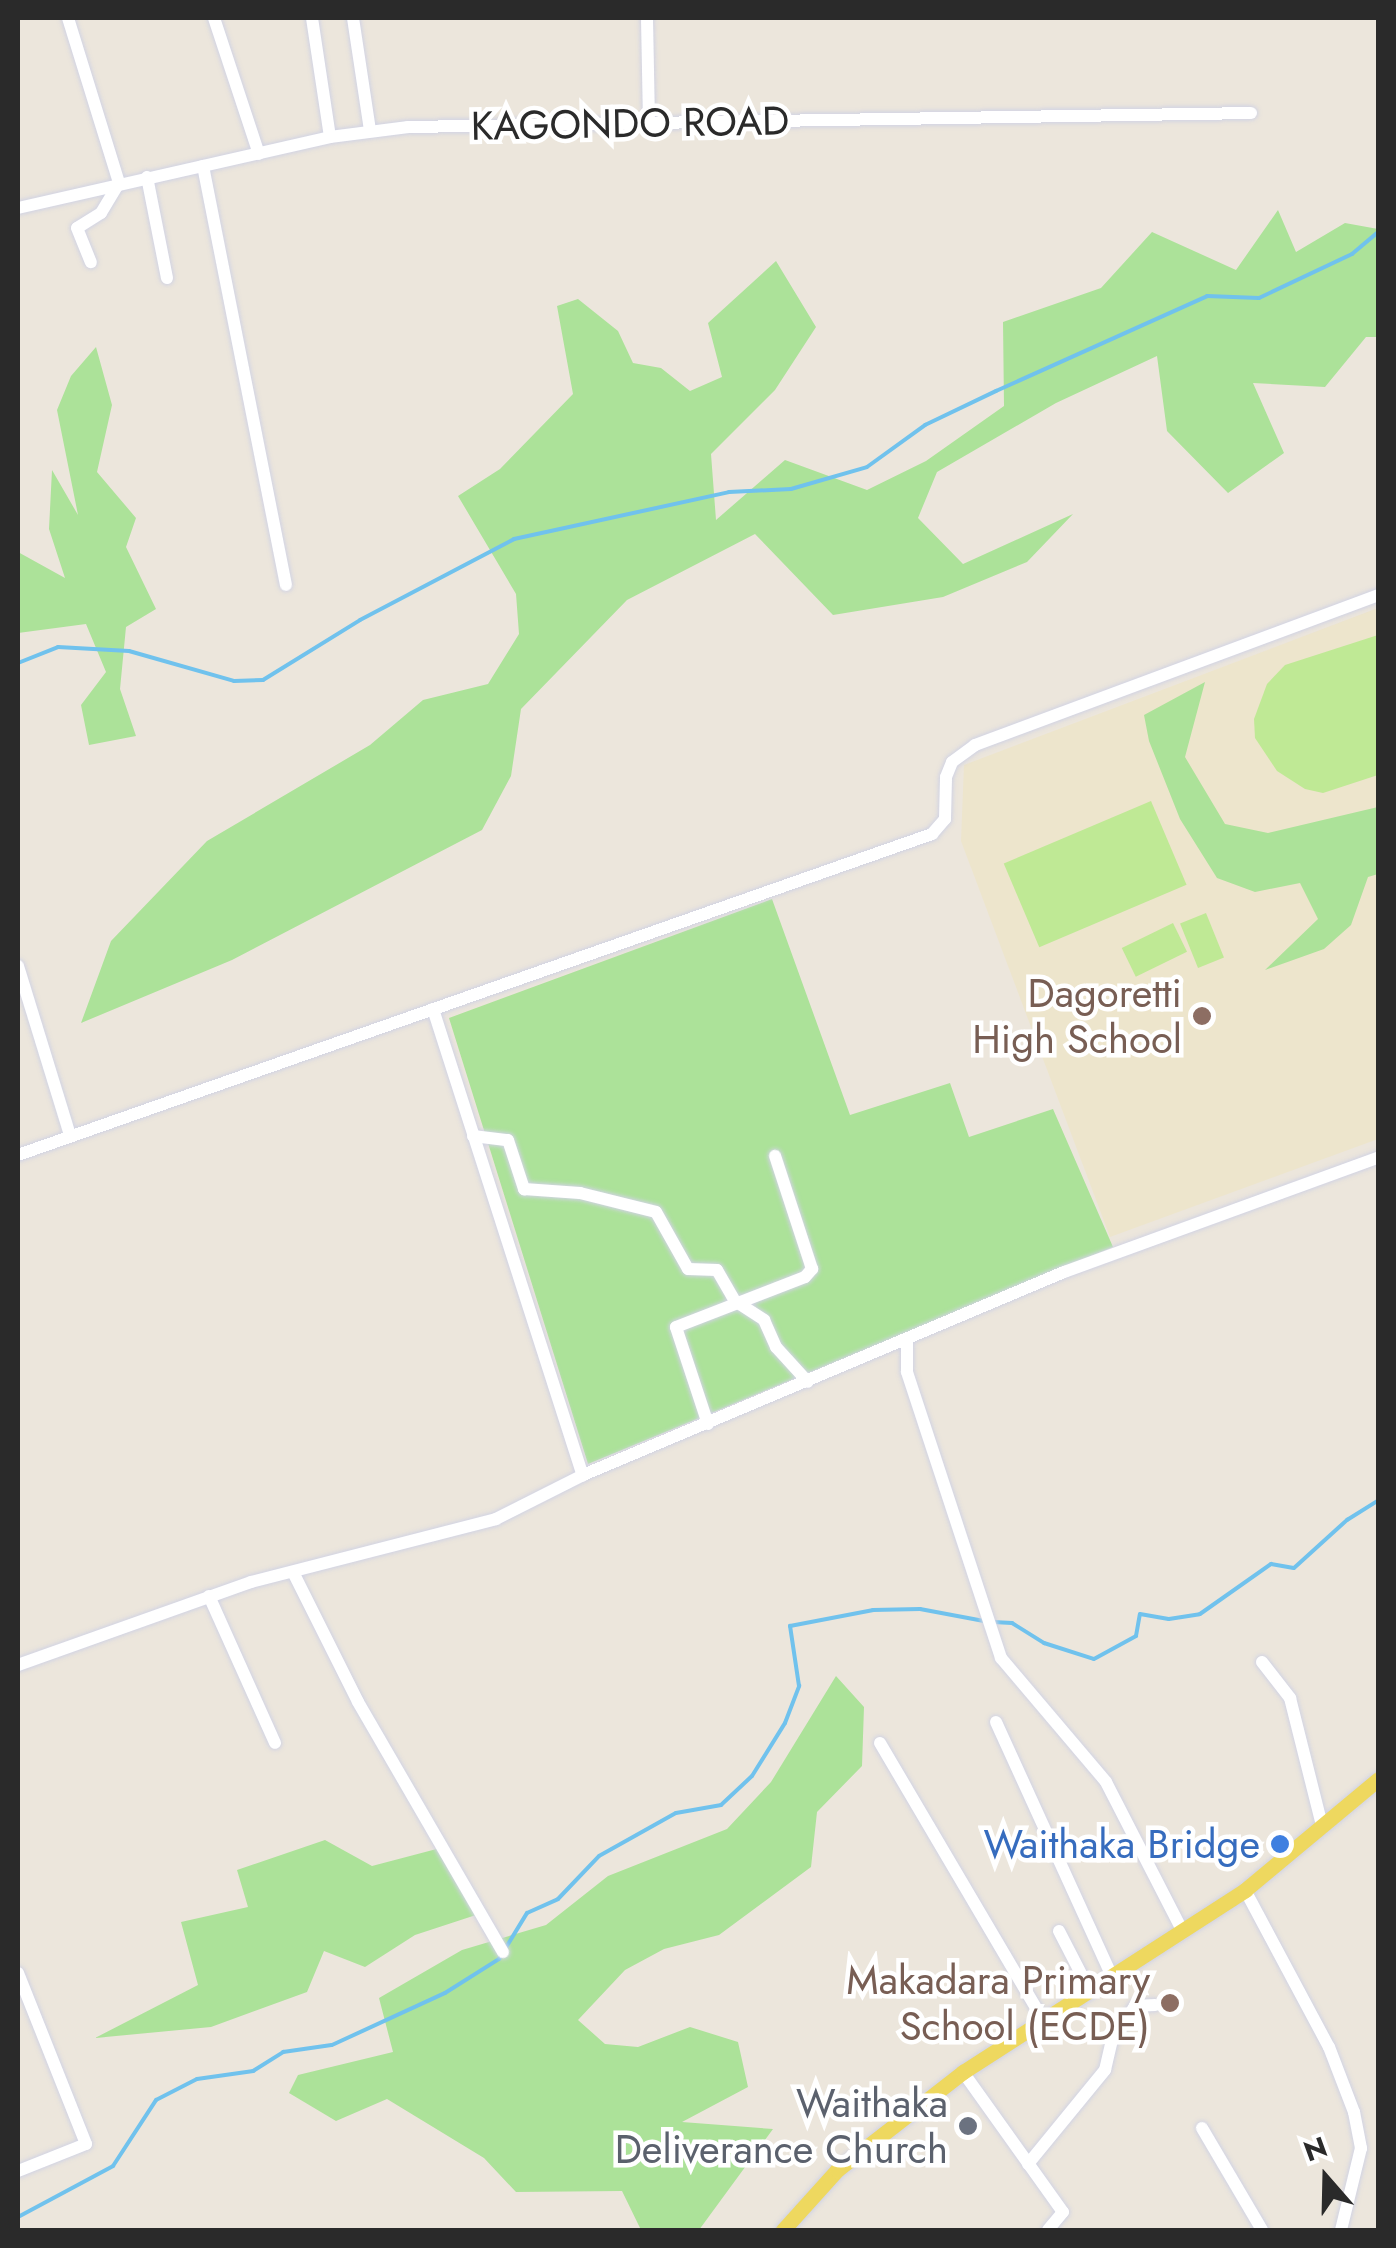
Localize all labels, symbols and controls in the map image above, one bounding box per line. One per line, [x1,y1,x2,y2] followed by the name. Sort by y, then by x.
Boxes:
[470,96,790,150] street label: KAGONDO ROAD
[972,969,1182,1063] place label: Dagoretti High School
[1191,1005,1213,1027] marker: Dagoretti High School
[983,1820,1260,1868] place label: Waithaka Bridge
[1269,1833,1291,1855] marker: Waithaka Bridge
[846,1956,1150,2050] place label: Makadara Primary School (ECDE)
[1159,1992,1181,2014] marker: Makadara Primary School (ECDE)
[615,2079,948,2173] place label: Waithaka Deliverance Church
[957,2115,979,2137] marker: Waithaka Deliverance Church
[1298,2126,1333,2172] text: N
[1276,2128,1376,2228] north arrow

